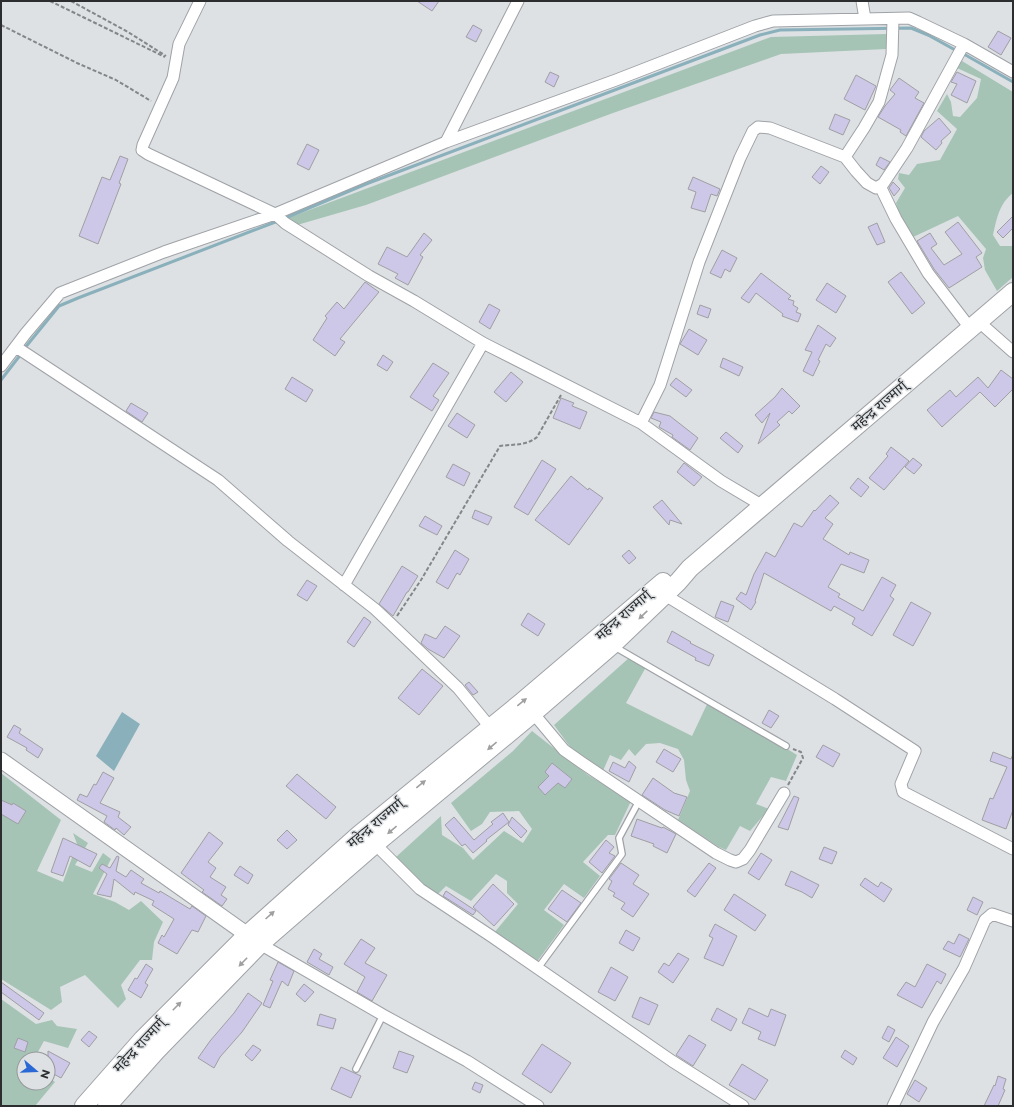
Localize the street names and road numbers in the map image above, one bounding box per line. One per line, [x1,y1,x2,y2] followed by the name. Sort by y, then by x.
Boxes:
[847,375,913,436] street label: महेन्द्र राज्मार्ग्
[591,584,657,645] street label: महेन्द्र राज्मार्ग्
[343,793,409,853] street label: महेन्द्र राज्मार्ग्
[109,1012,171,1077] street label: महेन्द्र राज्मार्ग्

